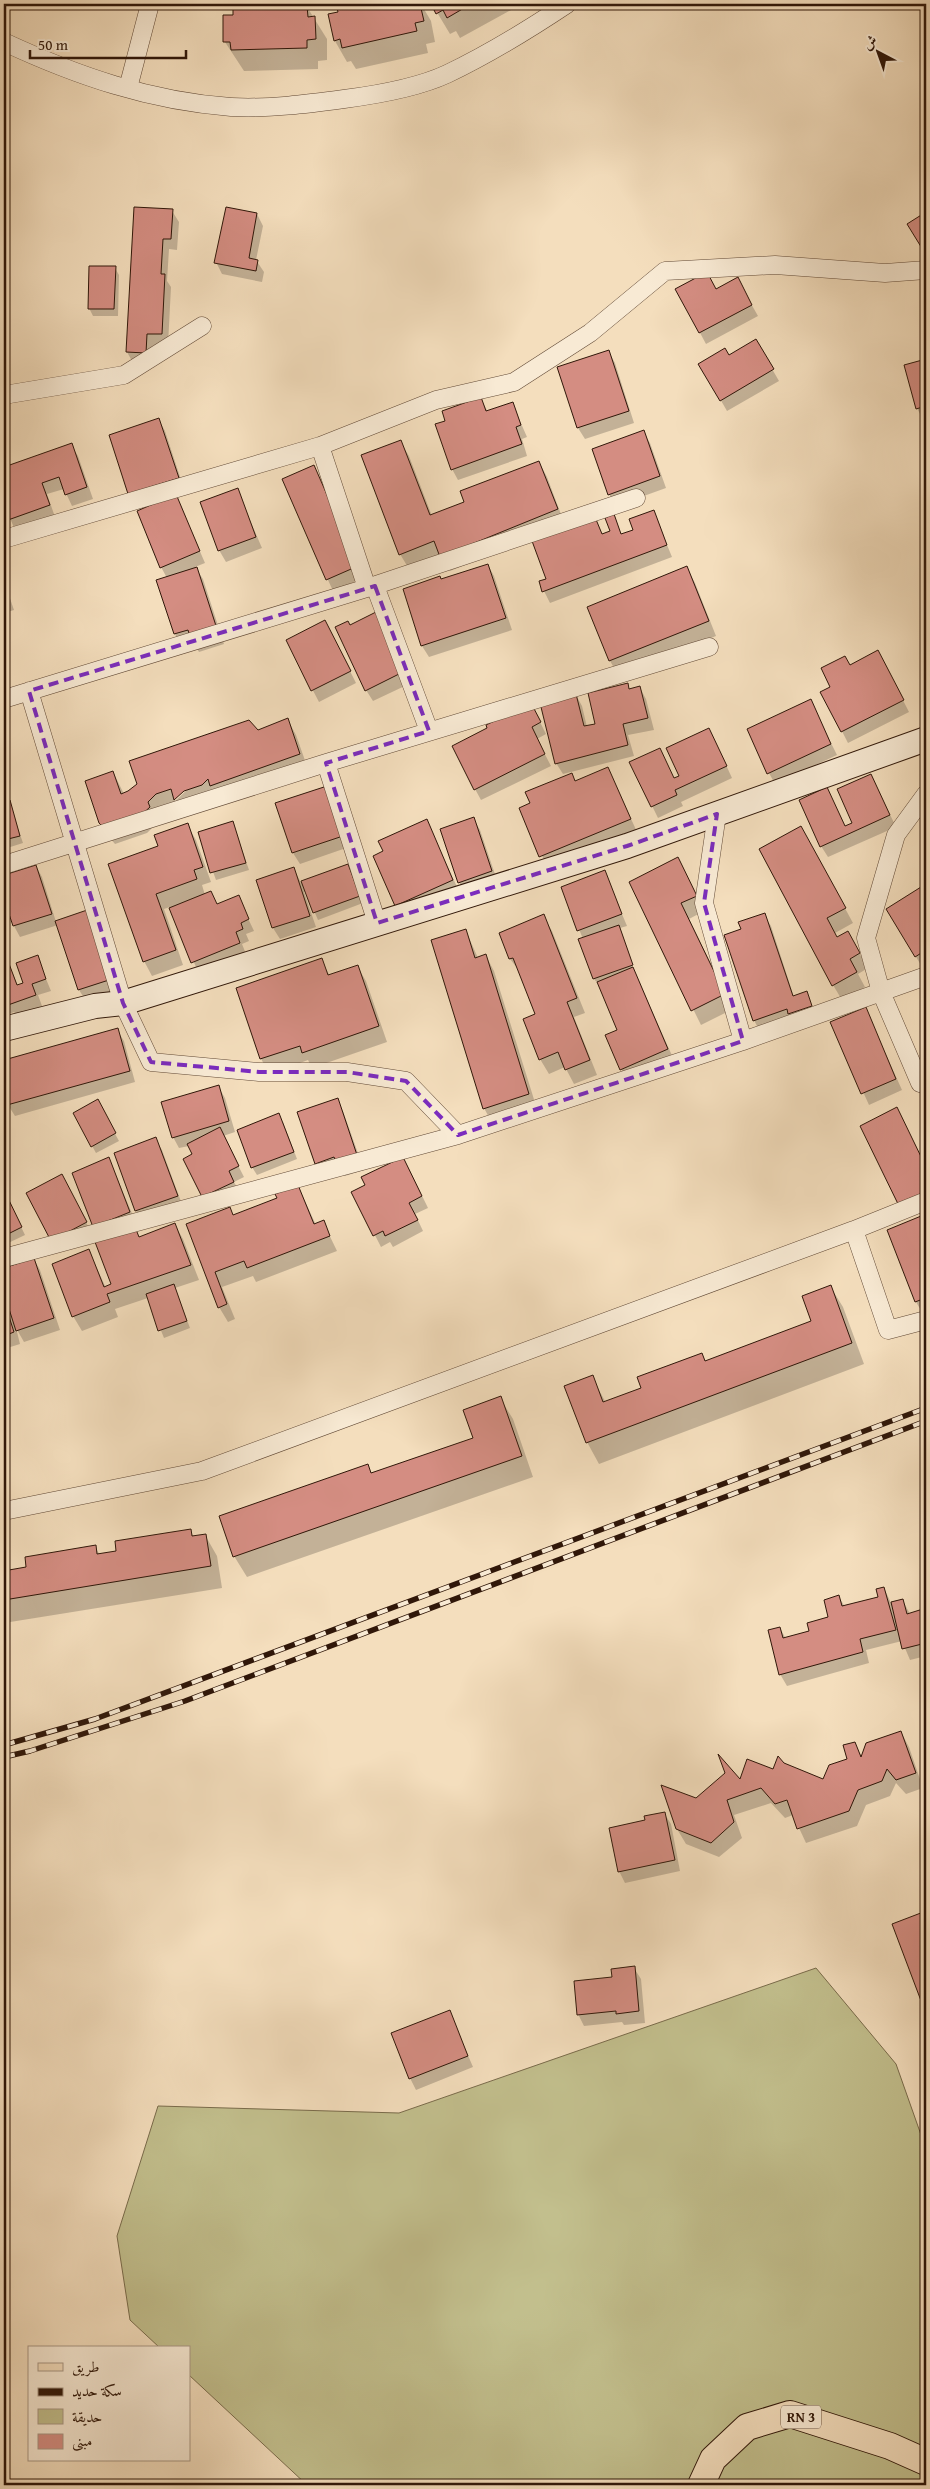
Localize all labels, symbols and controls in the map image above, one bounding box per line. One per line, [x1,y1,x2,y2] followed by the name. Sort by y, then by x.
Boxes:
[30,28,186,60] scale bar
[852,28,902,78] north arrow
[858,30,881,54] text: ش
[38,34,69,55] text: 50 m
[28,2346,190,2462] legend
[72,2356,99,2377] text: طريق
[72,2380,122,2401] text: سكة حديد
[72,2406,102,2427] text: حديقة
[781,2406,821,2428] road number: RN 3
[72,2430,92,2452] text: مبنى

